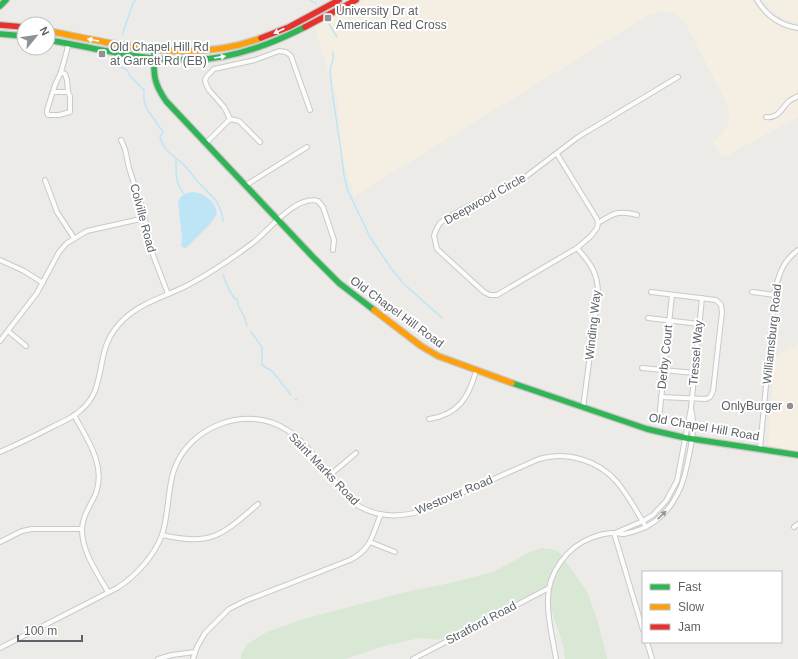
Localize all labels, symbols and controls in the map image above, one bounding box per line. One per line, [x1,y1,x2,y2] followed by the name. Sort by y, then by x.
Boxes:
[336,4,447,32] place label: University Dr at American Red Cross
[323,13,333,23] marker: University Dr at American Red Cross
[16,16,56,56] north arrow
[38,25,52,38] text: N
[273,28,284,34] one-way arrow
[87,37,99,43] one-way arrow
[110,40,209,68] place label: Old Chapel Hill Rd at Garrett Rd (EB)
[97,49,107,59] marker: Old Chapel Hill Rd at Garrett Rd (EB)
[214,54,226,60] one-way arrow
[442,171,529,227] street label: Deepwood Circle
[127,182,159,254] street label: Colville Road
[348,273,446,351] street label: Old Chapel Hill Road
[760,283,784,385] street label: Williamsburg Road
[582,289,604,361] street label: Winding Way
[686,320,706,386] street label: Tressel Way
[655,323,675,390] street label: Derby Court
[721,399,782,413] place label: OnlyBurger
[785,401,795,411] marker: OnlyBurger
[648,410,760,444] street label: Old Chapel Hill Road
[286,430,362,508] street label: Saint Marks Road
[413,472,495,518] street label: Westover Road
[657,510,667,520] one-way arrow
[642,571,782,643] legend
[678,580,702,594] text: Fast
[443,598,519,648] street label: Stratford Road
[678,600,704,614] text: Slow
[18,617,82,643] scale bar
[678,620,701,634] text: Jam
[24,624,57,638] text: 100 m

